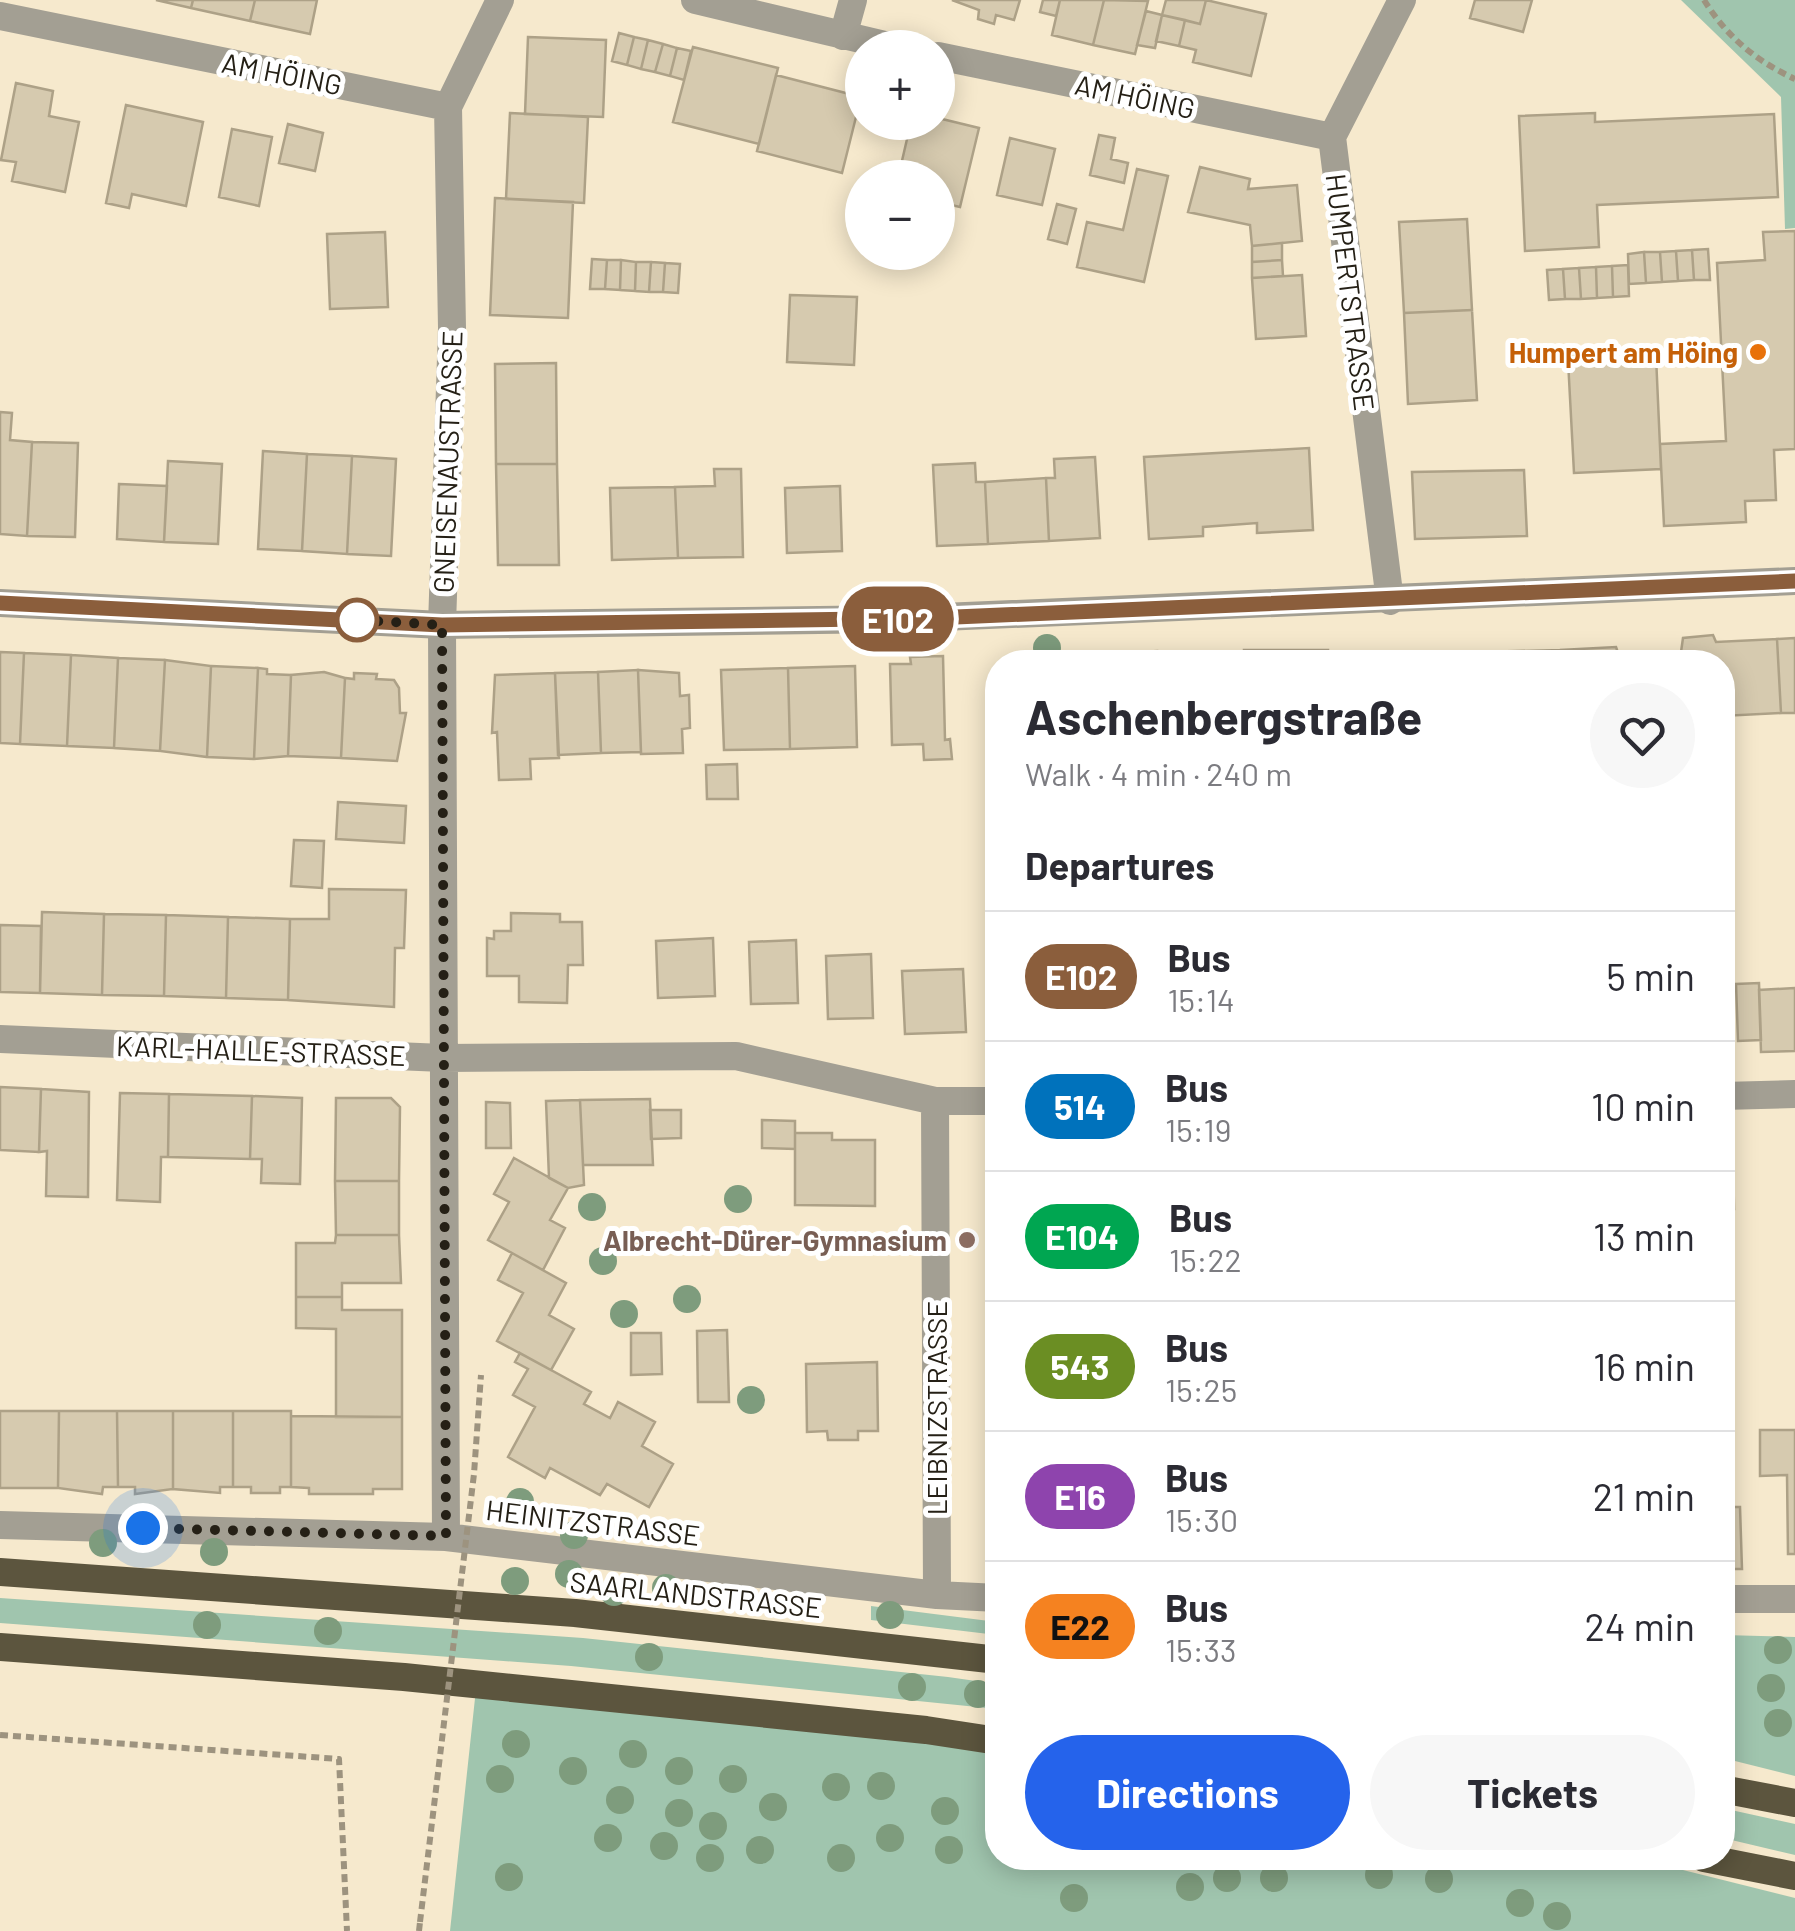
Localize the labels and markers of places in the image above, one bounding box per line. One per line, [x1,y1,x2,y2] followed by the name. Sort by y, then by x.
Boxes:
[1509,335,1738,369] place label: Humpert am Höing
[1747,341,1769,363] marker: Humpert am Höing
[336,599,378,641] unlabelled marker
[603,1223,947,1257] place label: Albrecht-Dürer-Gymnasium
[956,1229,978,1251] marker: Albrecht-Dürer-Gymnasium

